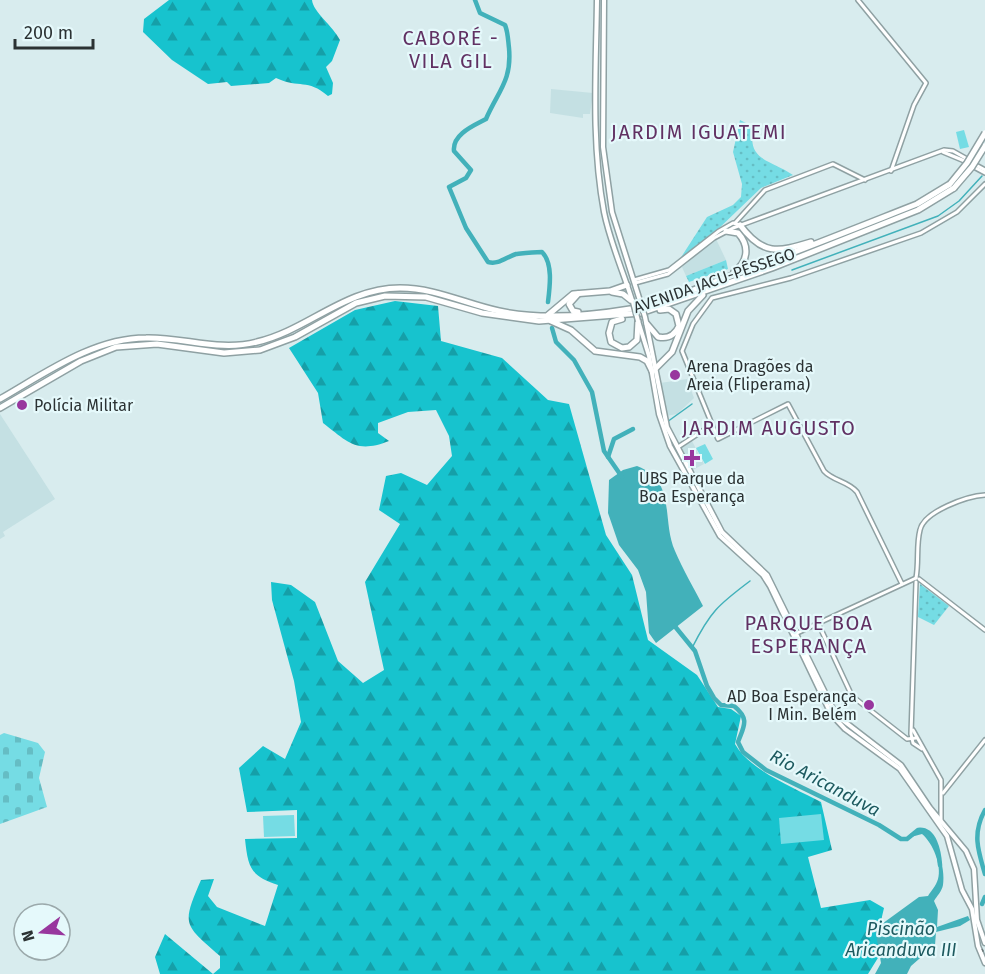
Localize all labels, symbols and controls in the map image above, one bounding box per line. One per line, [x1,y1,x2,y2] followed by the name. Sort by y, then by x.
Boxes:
[15,12,93,50] scale bar
[24,22,73,44] text: 200 m
[403,26,499,73] district label: CABORÉ - VILA GIL
[611,120,787,144] district label: JARDIM IGUATEMI
[630,243,798,317] street label: AVENIDA JACU-PÊSSEGO
[687,357,813,394] place label: Arena Dragões da Areia (Fliperama)
[668,368,682,382] marker: Arena Dragões da Areia (Fliperama)
[34,396,134,415] place label: Polícia Militar
[15,398,29,412] marker: Polícia Militar
[682,416,856,440] district label: JARDIM AUGUSTO
[683,449,701,467] marker: UBS Parque da Boa Esperança
[639,469,745,507] place label: UBS Parque da Boa Esperança
[744,611,874,659] district label: PARQUE BOA ESPERANÇA
[727,687,857,724] place label: AD Boa Esperança I Min. Belém
[862,698,876,712] marker: AD Boa Esperança I Min. Belém
[766,745,884,821] water label: Rio Aricanduva
[12,902,72,962] north arrow
[844,918,957,961] water label: Piscinão Aricanduva III
[17,928,39,944] text: N

